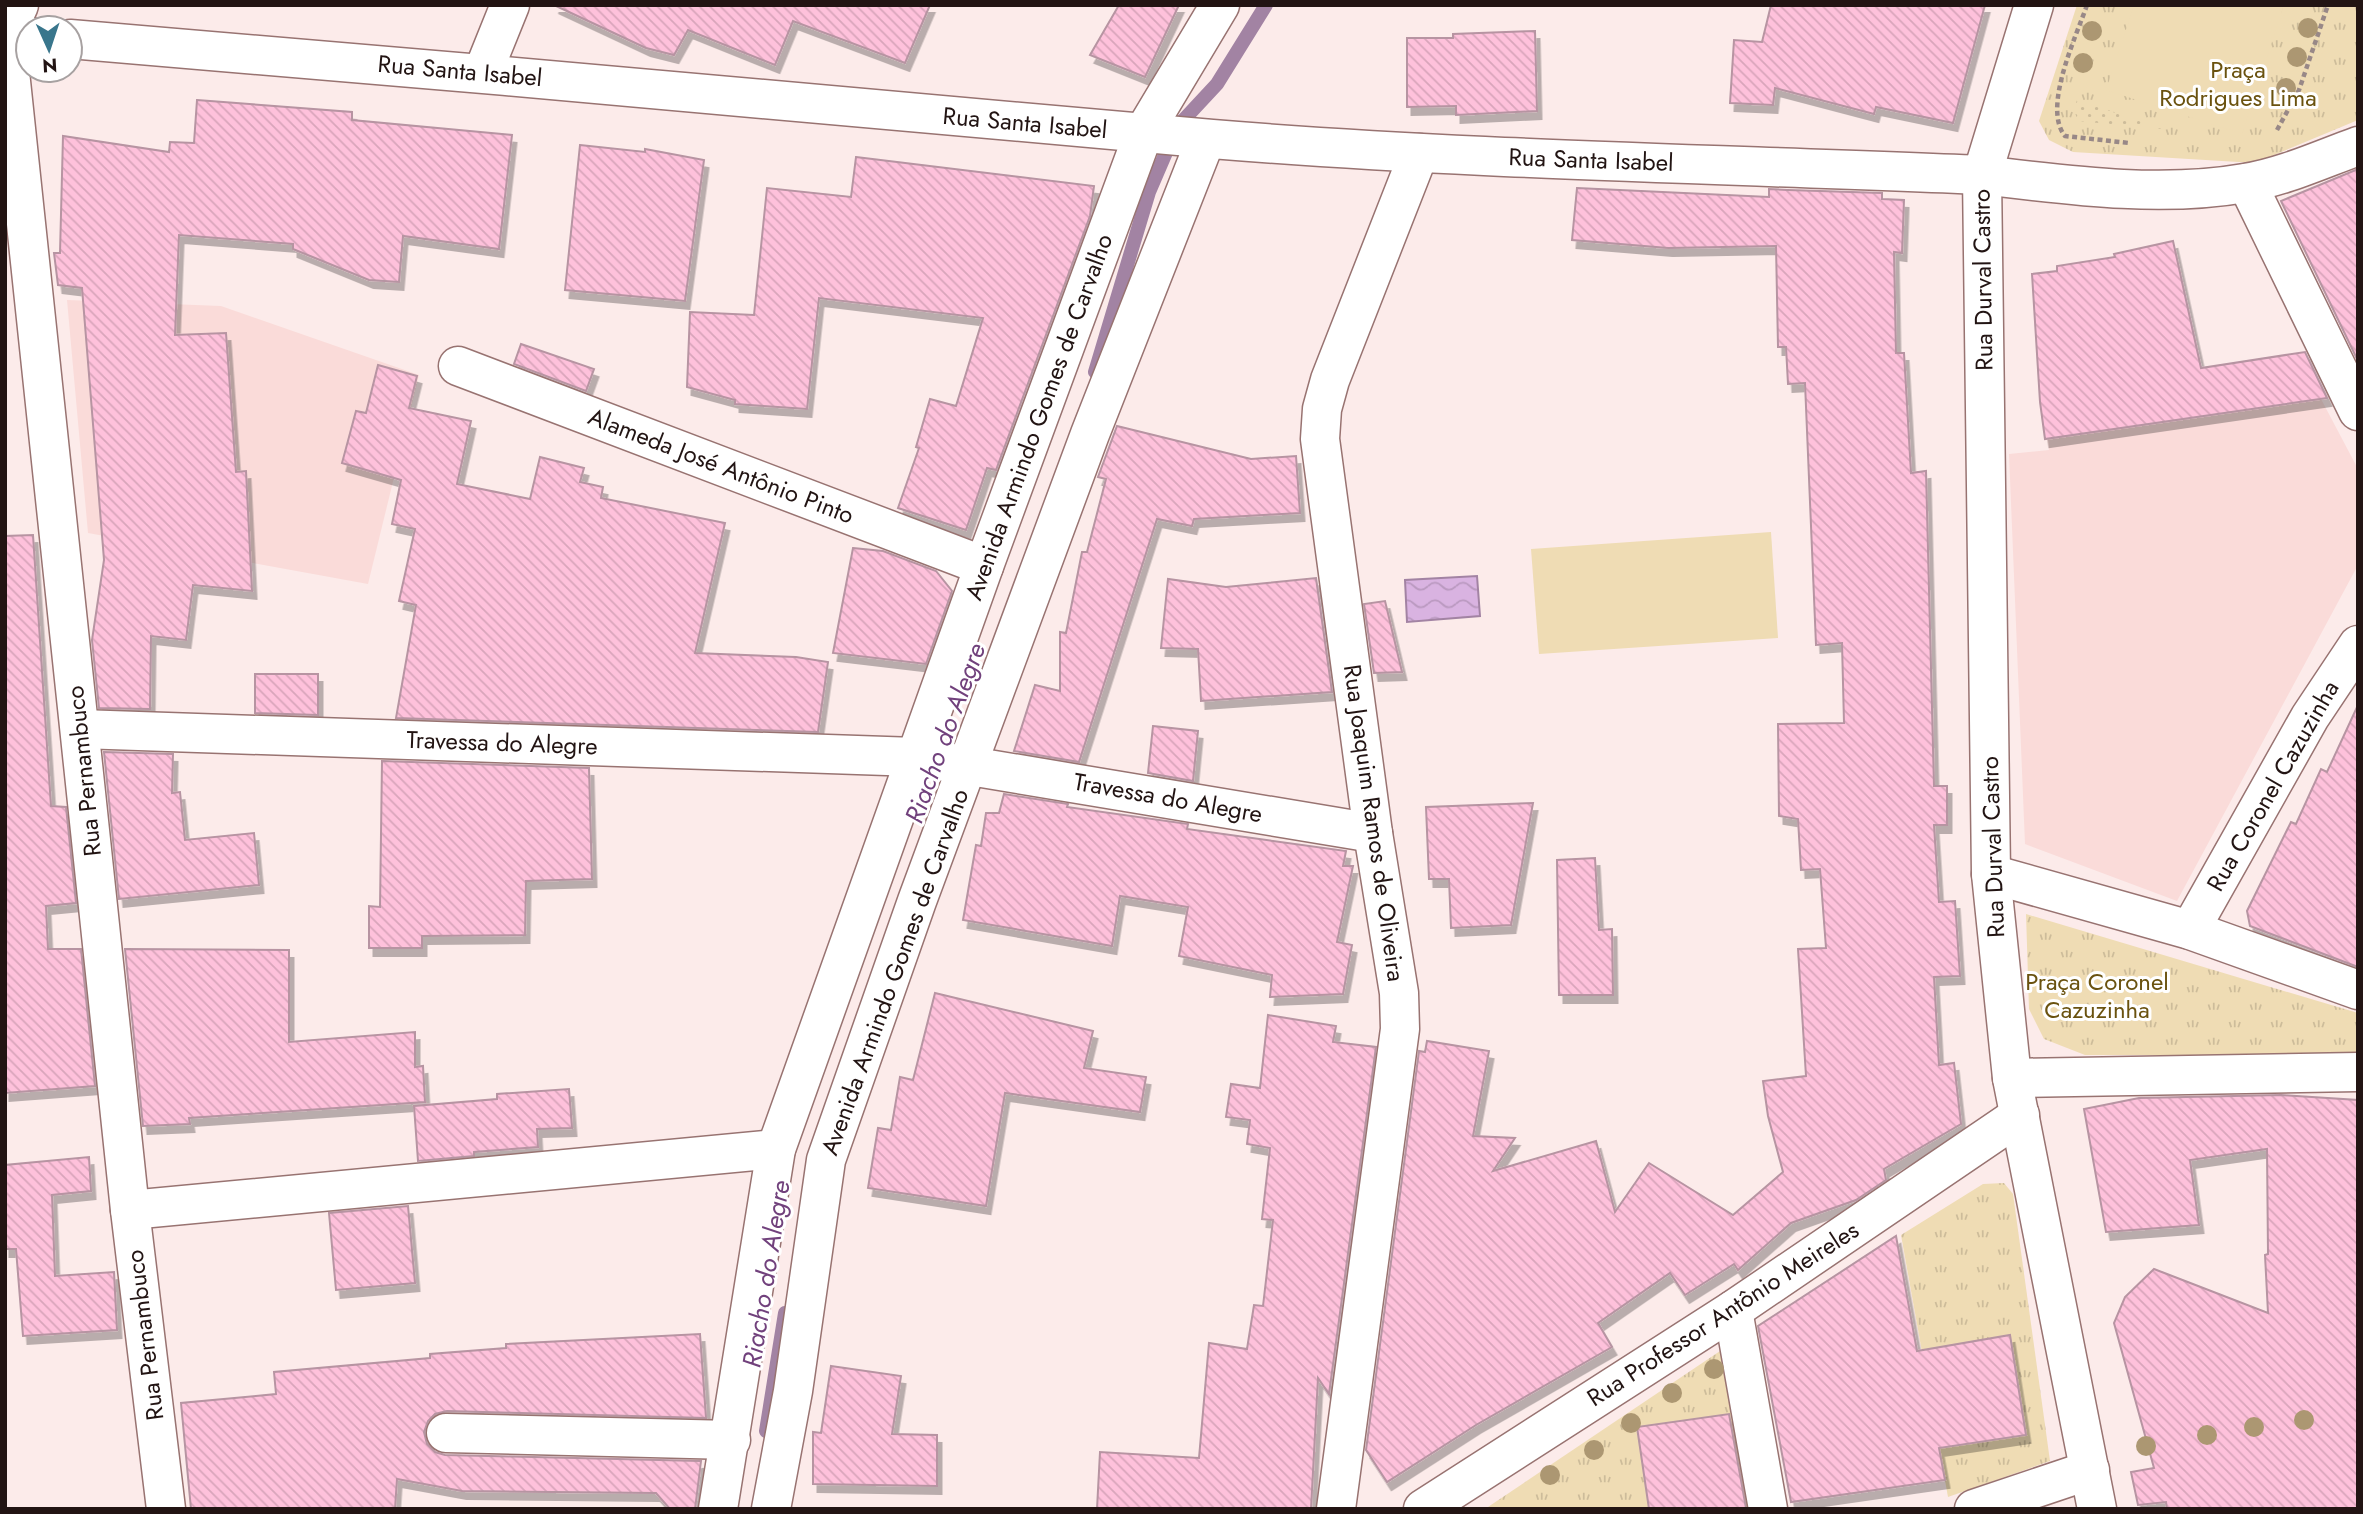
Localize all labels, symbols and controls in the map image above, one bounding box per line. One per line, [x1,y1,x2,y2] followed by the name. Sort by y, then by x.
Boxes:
[14,14,84,84] north arrow
[376,46,544,95] street label: Rua Santa Isabel
[42,52,58,79] text: N
[2159,52,2317,115] park label: Praça Rodrigues Lima
[941,98,1109,147] street label: Rua Santa Isabel
[1508,139,1674,180] street label: Rua Santa Isabel
[1963,189,2002,371] street label: Rua Durval Castro
[956,229,1121,605] street label: Avenida Armindo Gomes de Carvalho
[583,399,859,532] street label: Alameda José Antônio Pinto
[895,638,995,828] water label: Riacho do Alegre
[1335,662,1414,984] street label: Rua Joaquim Ramos de Oliveira
[2198,674,2347,898] street label: Rua Coronel Cazuzinha
[57,684,110,858] street label: Rua Pernambuco
[406,722,598,763] street label: Travessa do Alegre
[1972,756,2013,939] street label: Rua Durval Castro
[1071,764,1265,831] street label: Travessa do Alegre
[812,784,977,1160] street label: Avenida Armindo Gomes de Carvalho
[2025,964,2169,1027] park label: Praça Coronel Cazuzinha
[732,1178,800,1370] water label: Riacho do Alegre
[1580,1212,1866,1415] street label: Rua Professor Antônio Meireles
[117,1248,172,1422] street label: Rua Pernambuco

